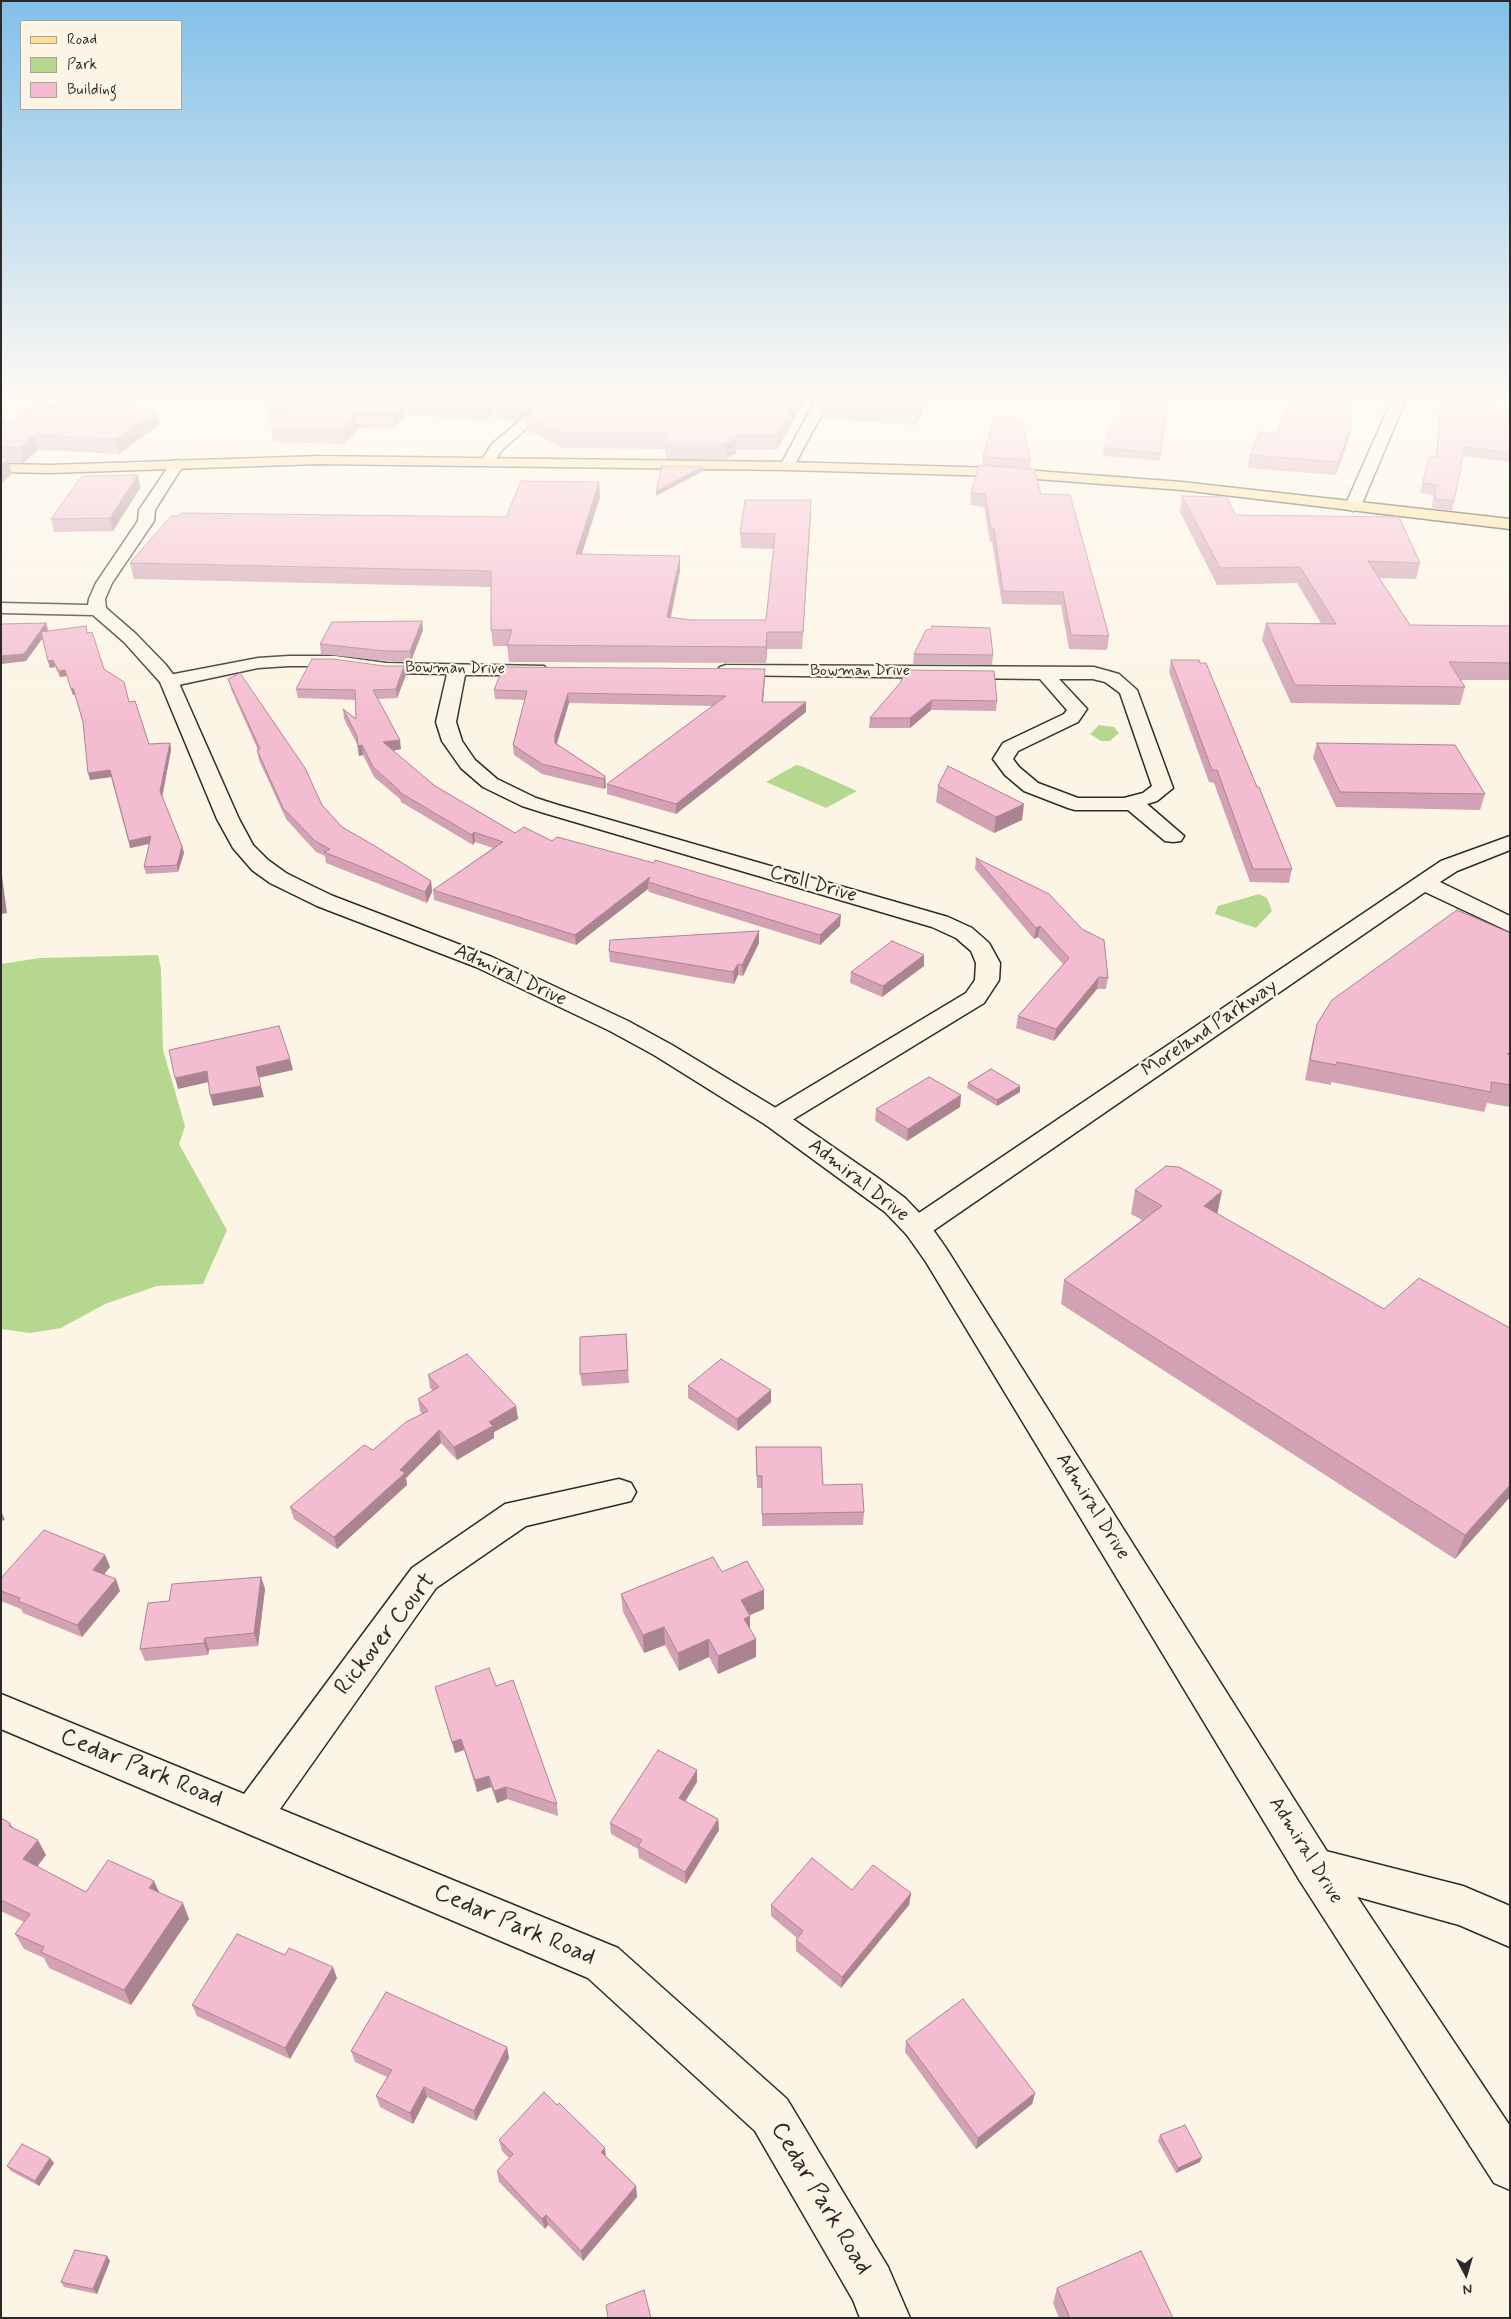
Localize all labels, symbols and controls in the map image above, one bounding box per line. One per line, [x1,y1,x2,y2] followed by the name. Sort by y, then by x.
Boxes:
[20,20,182,110] legend
[67,30,97,50] text: Road
[67,55,97,75] text: Park
[67,80,117,100] text: Building
[405,659,505,679] street label: Bowman Drive
[810,662,910,682] street label: Bowman Drive
[767,861,859,909] street label: Croll Drive
[450,939,570,1013] street label: Admiral Drive
[1138,975,1282,1083] street label: Moreland Parkway
[803,1134,913,1228] street label: Admiral Drive
[1050,1449,1134,1565] street label: Admiral Drive
[329,1568,443,1702] street label: Rickover Court
[56,1723,226,1815] street label: Cedar Park Road
[1263,1793,1347,1909] street label: Admiral Drive
[429,1879,599,1973] street label: Cedar Park Road
[763,2118,877,2280] street label: Cedar Park Road
[1441,2249,1491,2299] north arrow
[1462,2279,1473,2298] text: N

